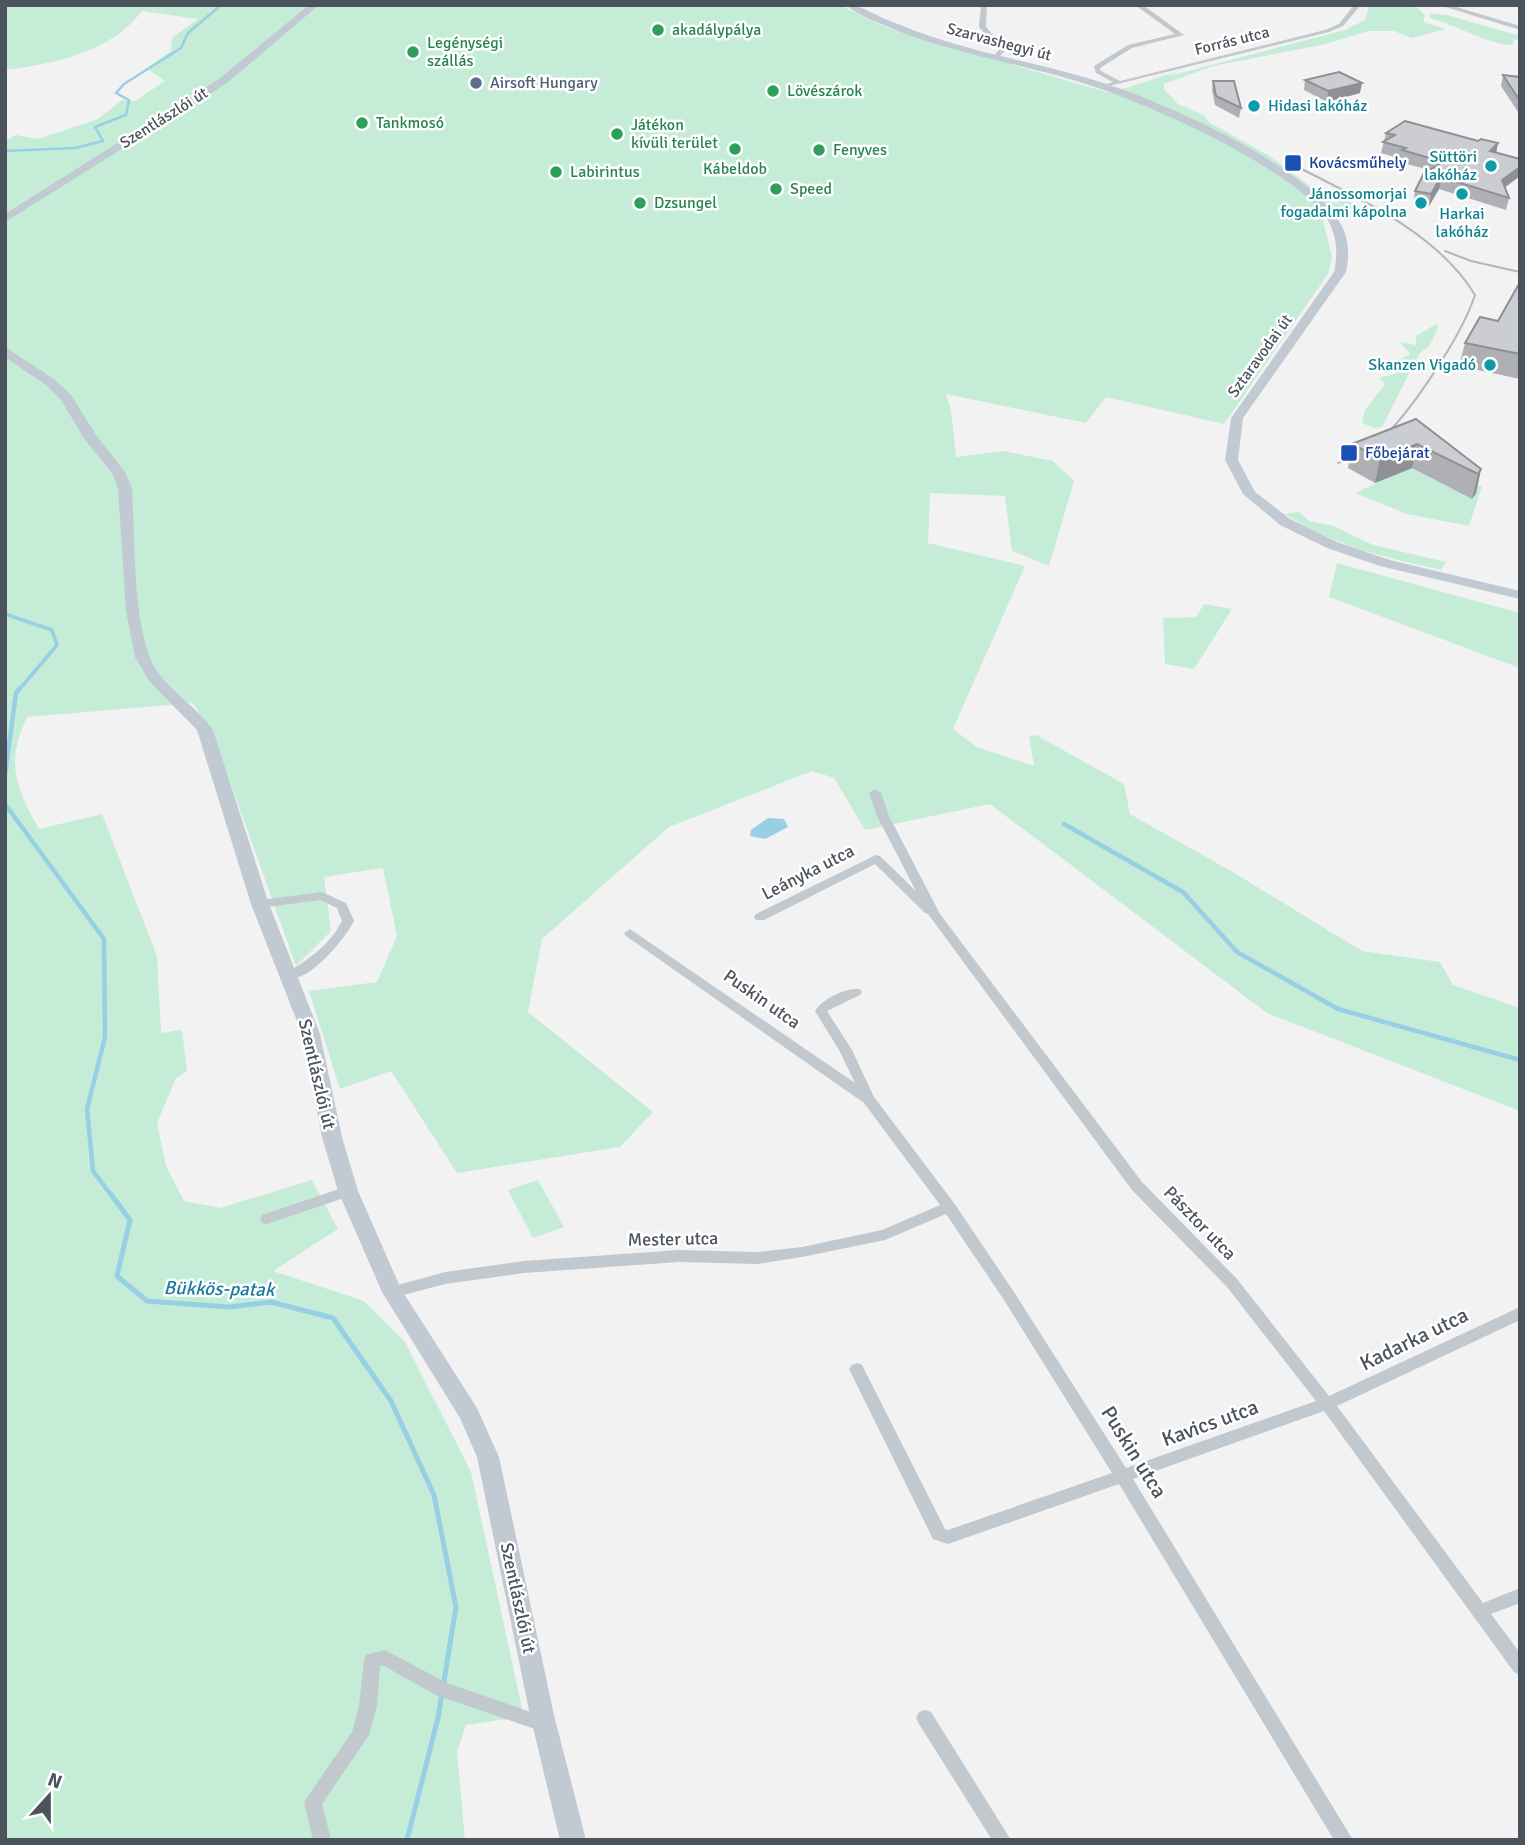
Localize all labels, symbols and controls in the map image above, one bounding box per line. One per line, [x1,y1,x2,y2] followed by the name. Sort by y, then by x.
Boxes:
[944,18,1054,66] street label: Szarvashegyi út
[672,20,761,40] place label: akadálypálya
[650,22,666,38] marker: akadálypálya
[1193,22,1271,60] street label: Forrás utca
[427,33,503,71] place label: Legénységi szállás
[405,44,421,60] marker: Legénységi szállás
[490,73,598,93] place label: Airsoft Hungary
[468,75,484,91] marker: Airsoft Hungary
[787,81,862,101] place label: Lövészárok
[116,83,212,153] street label: Szentlászlói út
[765,83,781,99] marker: Lövészárok
[1268,96,1367,116] place label: Hidasi lakóház
[1246,98,1262,114] marker: Hidasi lakóház
[376,113,444,133] place label: Tankmosó
[354,115,370,131] marker: Tankmosó
[631,115,718,153] place label: Játékon kívüli terület
[609,126,625,142] marker: Játékon kívüli terület
[833,140,887,160] place label: Fenyves
[727,141,743,157] marker: Kábeldob
[811,142,827,158] marker: Fenyves
[1424,147,1477,185] place label: Süttöri lakóház
[1283,153,1303,173] marker: Kovácsműhely
[1309,153,1407,173] place label: Kovácsműhely
[1483,158,1499,174] marker: Süttöri lakóház
[703,159,767,179] place label: Kábeldob
[570,162,640,182] place label: Labirintus
[548,164,564,180] marker: Labirintus
[790,179,832,199] place label: Speed
[768,181,784,197] marker: Speed
[1281,184,1407,222] place label: Jánossomorjai fogadalmi kápolna
[1454,186,1470,202] marker: Harkai lakóház
[654,193,717,213] place label: Dzsungel
[632,195,648,211] marker: Dzsungel
[1413,195,1429,211] marker: Jánossomorjai fogadalmi kápolna
[1436,204,1488,242] place label: Harkai lakóház
[1223,310,1297,401] street label: Sztaravodai út
[1368,355,1476,375] place label: Skanzen Vigadó
[1482,357,1498,373] marker: Skanzen Vigadó
[1339,443,1359,463] marker: Főbejárat
[1365,443,1430,463] place label: Főbejárat
[758,839,858,905] street label: Leányka utca
[719,965,805,1033] street label: Puskin utca
[294,1017,340,1131] street label: Szentlászlói út
[1159,1181,1241,1265] street label: Pásztor utca
[627,1227,719,1251] street label: Mester utca
[163,1276,276,1302] water label: Bükkös-patak
[1355,1302,1473,1376] street label: Kadarka utca
[1158,1394,1262,1452] street label: Kavics utca
[1096,1401,1172,1503] street label: Puskin utca
[496,1541,540,1655] street label: Szentlászlói út
[14,1761,84,1831] north arrow
[44,1767,65,1795] text: N

